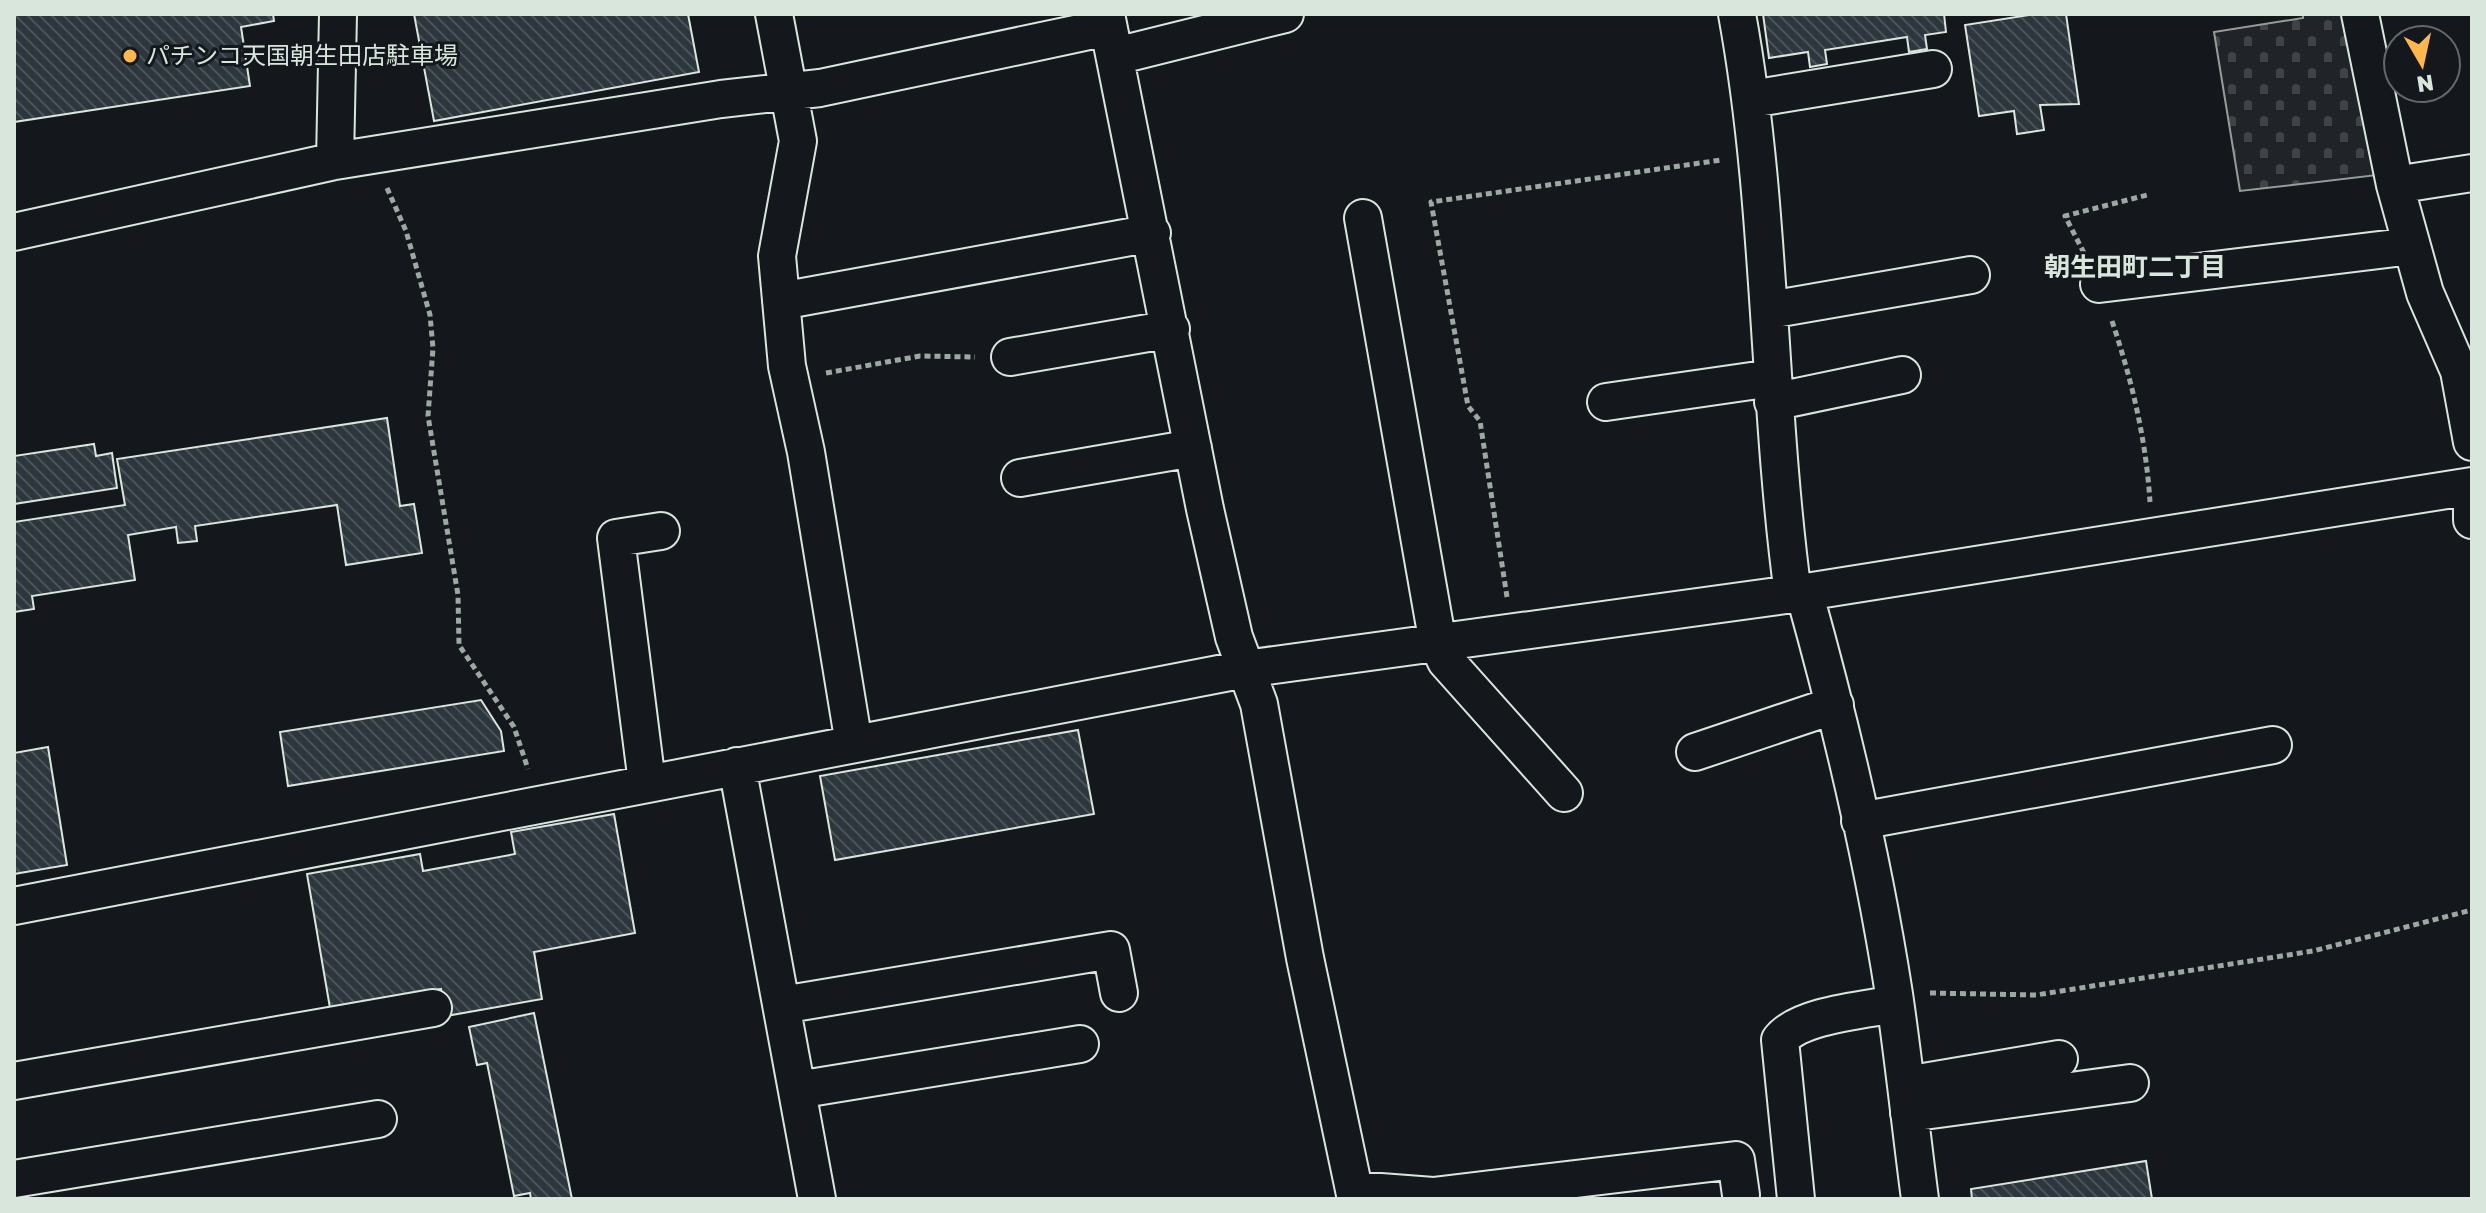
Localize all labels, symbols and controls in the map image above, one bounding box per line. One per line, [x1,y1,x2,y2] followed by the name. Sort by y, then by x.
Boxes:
[2382,24,2462,104] north arrow
[146,40,458,69] place label: パチンコ天国朝生田店駐車場
[121,47,139,65] marker: パチンコ天国朝生田店駐車場
[2415,70,2436,99] text: N
[2044,251,2226,282] district label: 朝生田町二丁目

